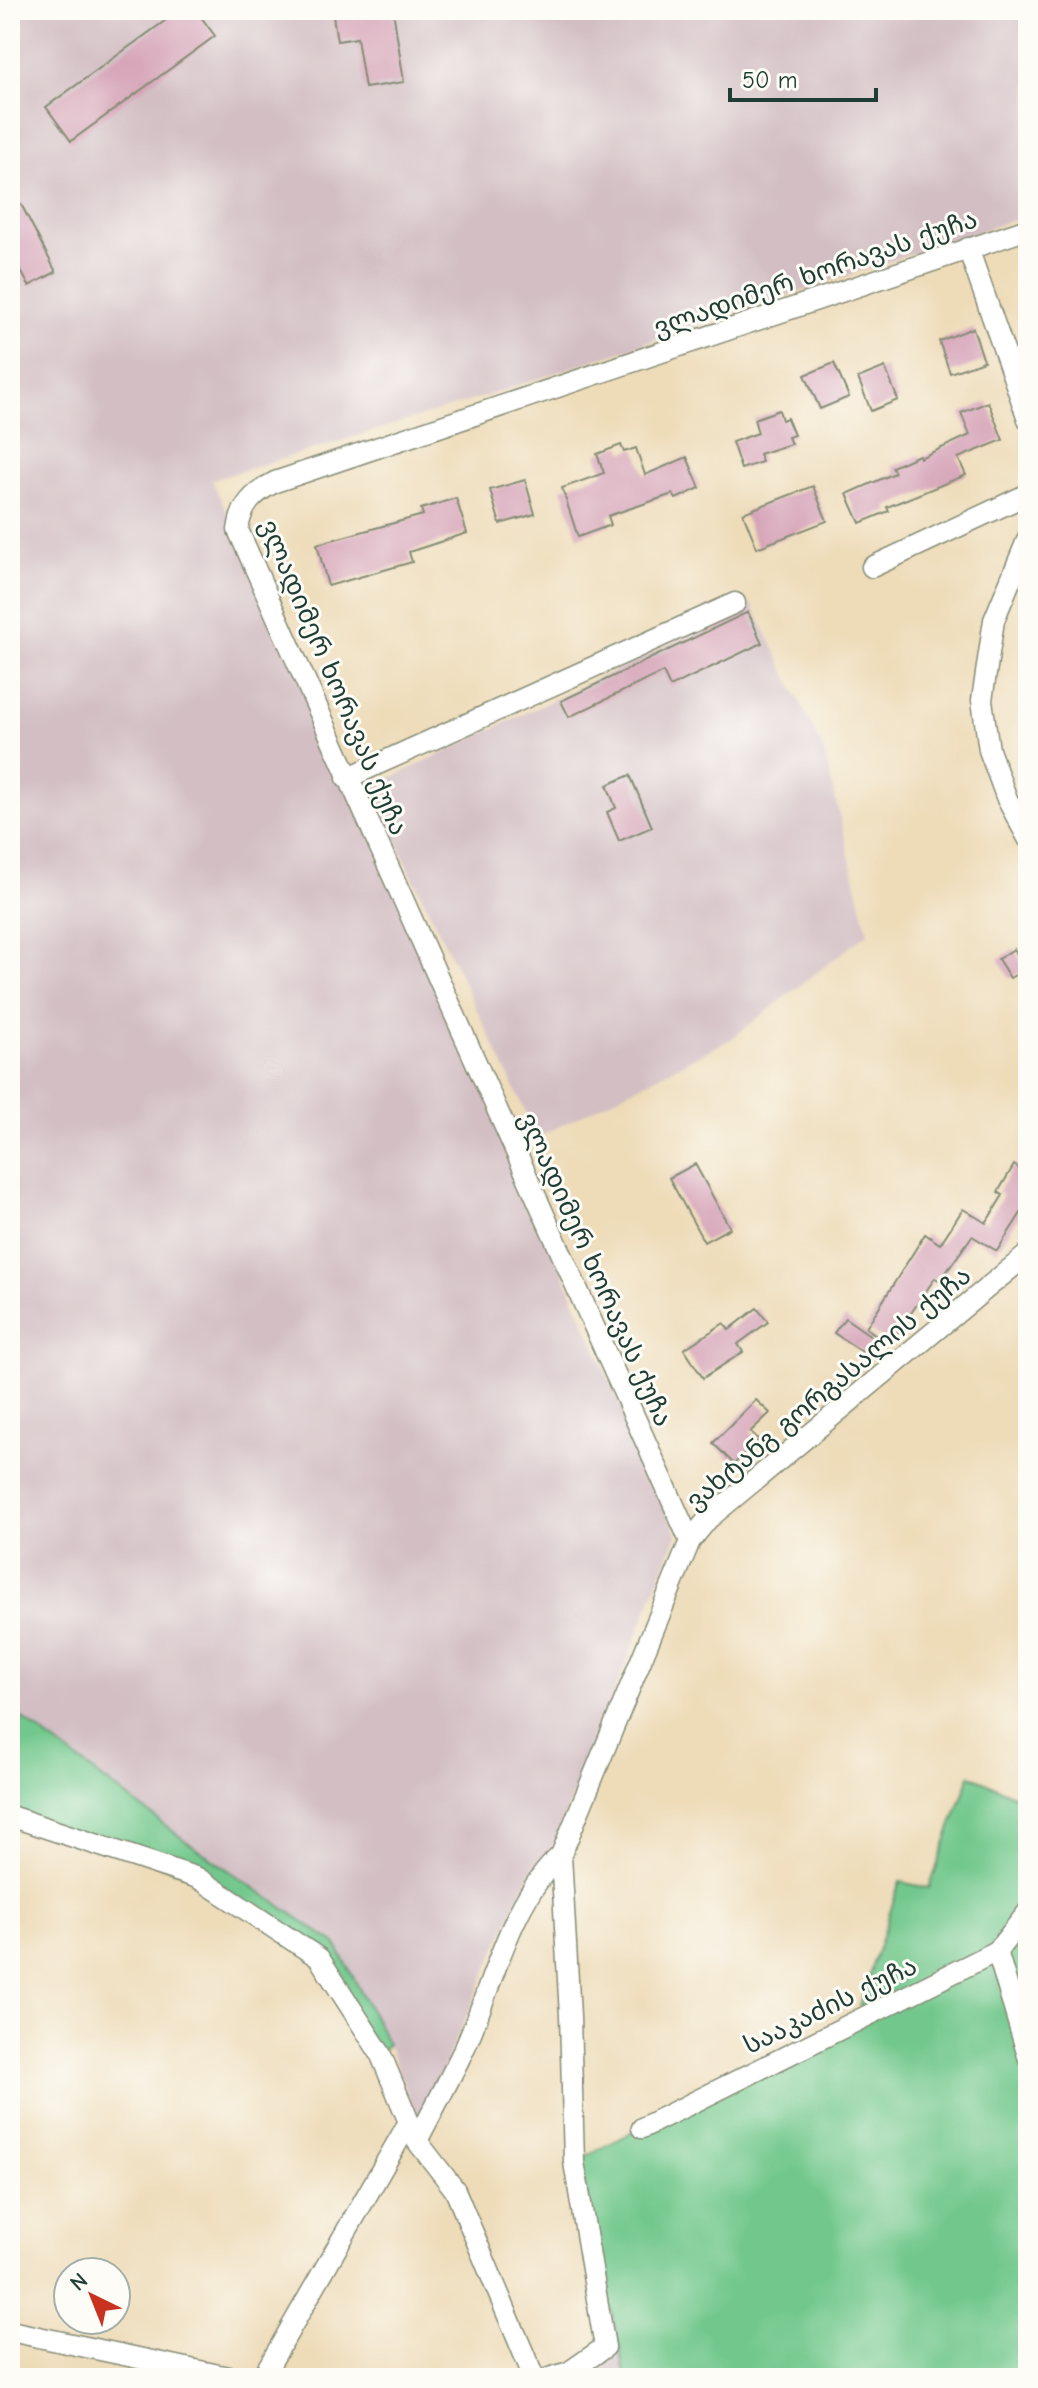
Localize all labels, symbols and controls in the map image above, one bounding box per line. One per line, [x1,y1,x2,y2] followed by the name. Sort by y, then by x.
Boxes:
[730,52,876,102] scale bar
[742,66,798,94] text: 50 m
[649,204,981,344] street label: ვლადიმერ ხორავას ქუჩა
[253,515,413,840] street label: ვლადიმერ ხორავას ქუჩა
[512,1108,678,1431] street label: ვლადიმერ ხორავას ქუჩა
[680,1261,977,1517] street label: ვახტანგ გორგასალის ქუჩა
[739,1951,922,2061] street label: სააკაძის ქუჩა
[52,2256,132,2336] north arrow
[65,2268,93,2297] text: N

